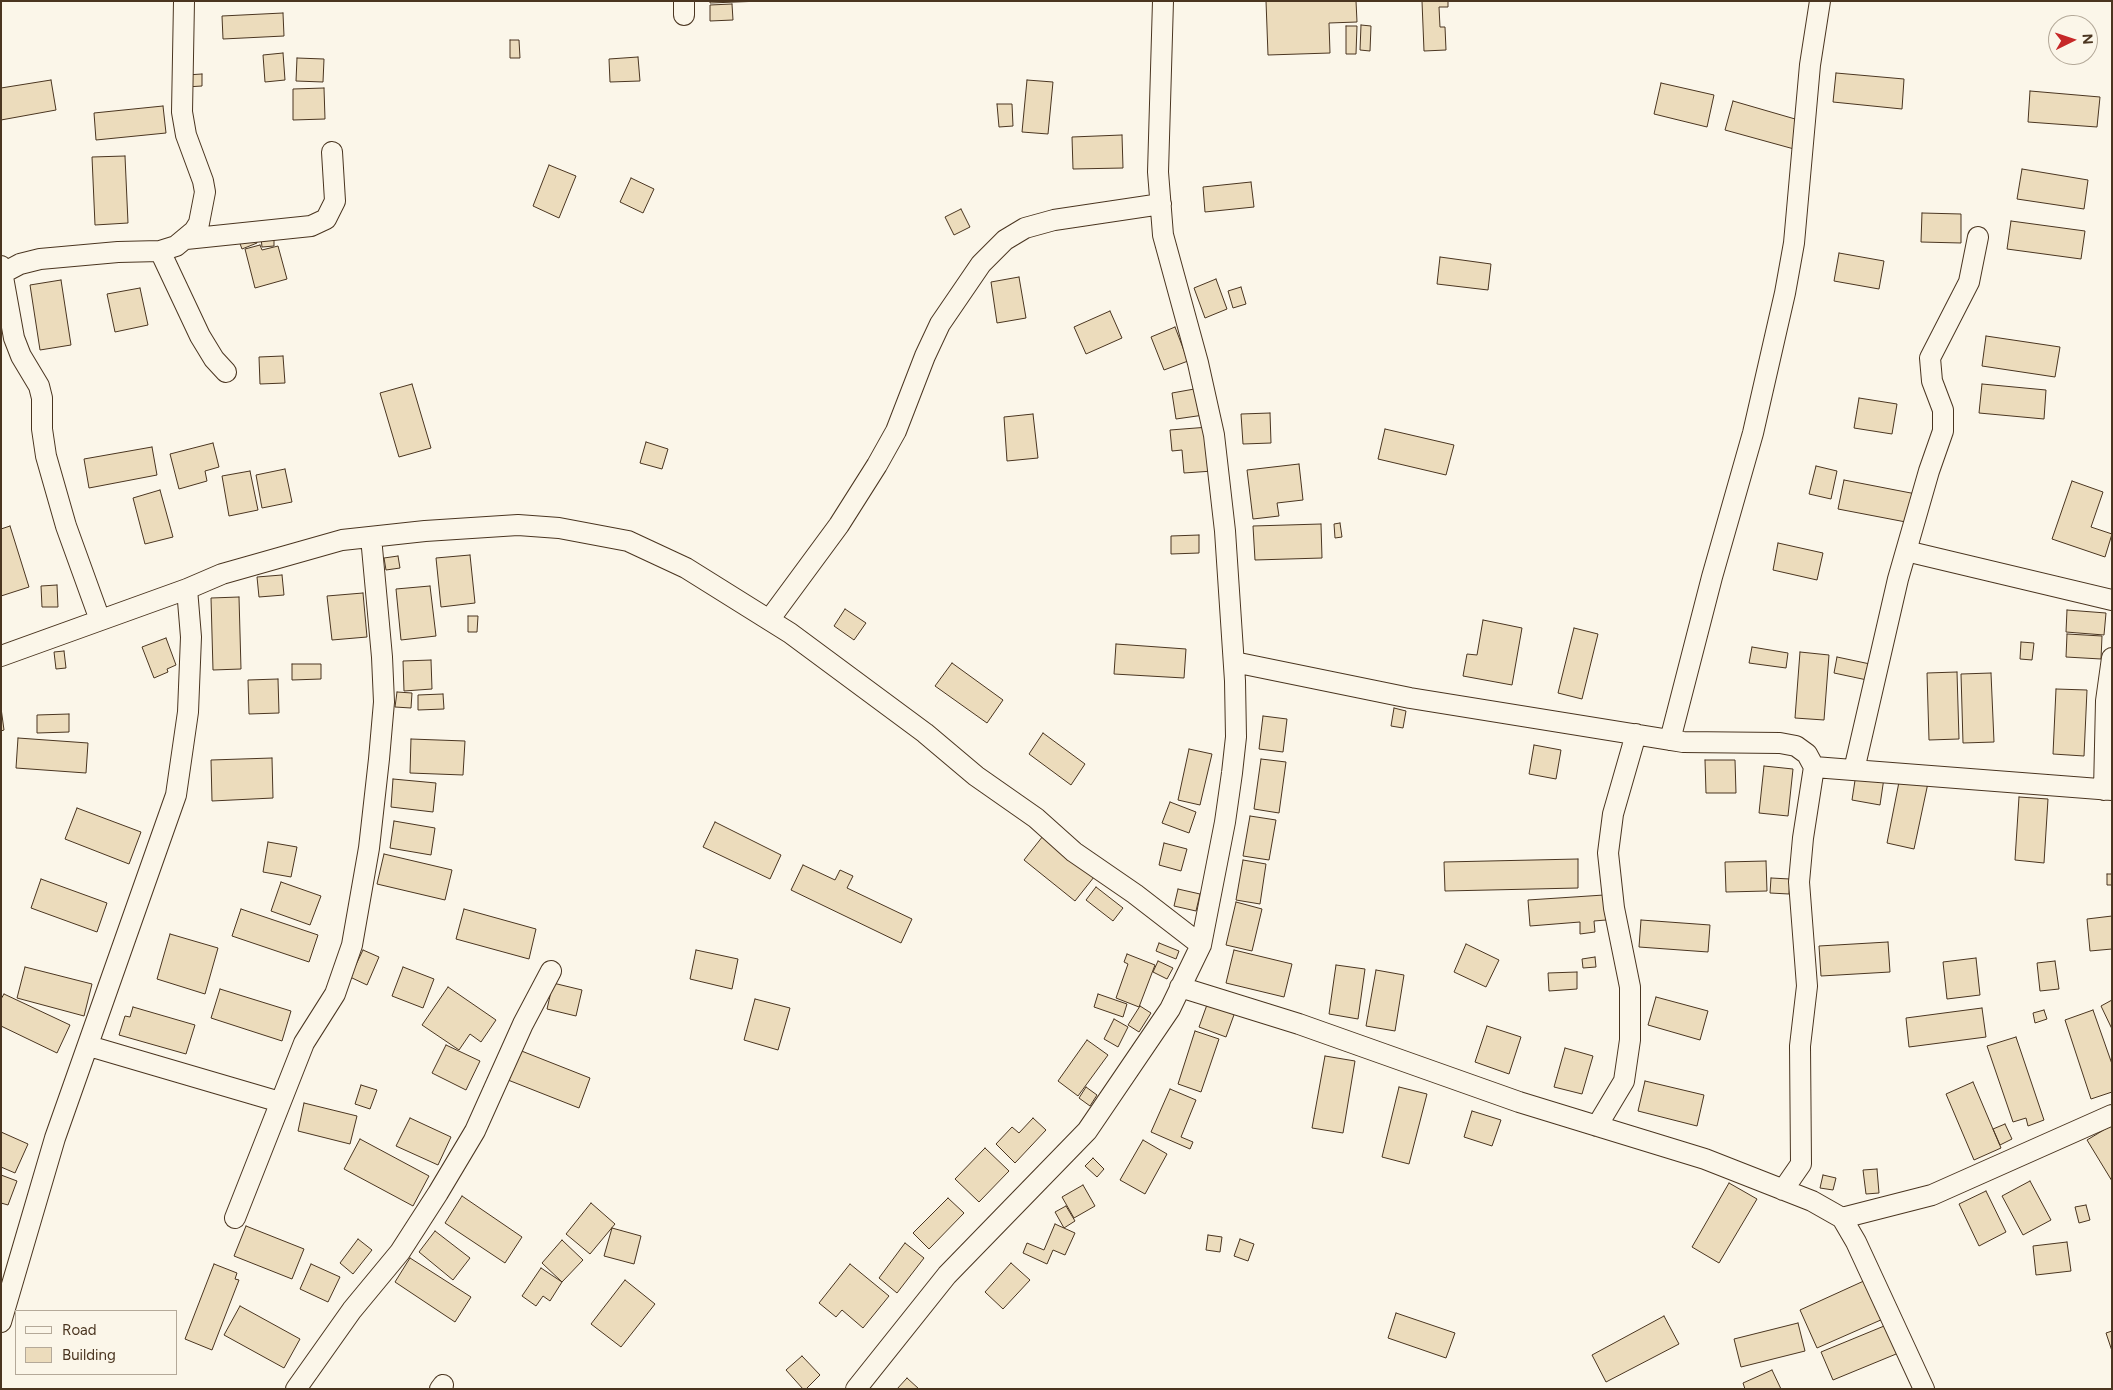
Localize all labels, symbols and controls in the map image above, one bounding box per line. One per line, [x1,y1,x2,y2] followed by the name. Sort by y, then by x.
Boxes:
[2048,15,2098,65] north arrow
[2079,33,2096,45] text: N
[15,1310,178,1375] legend
[62,1321,97,1339] text: Road
[62,1346,116,1364] text: Building

